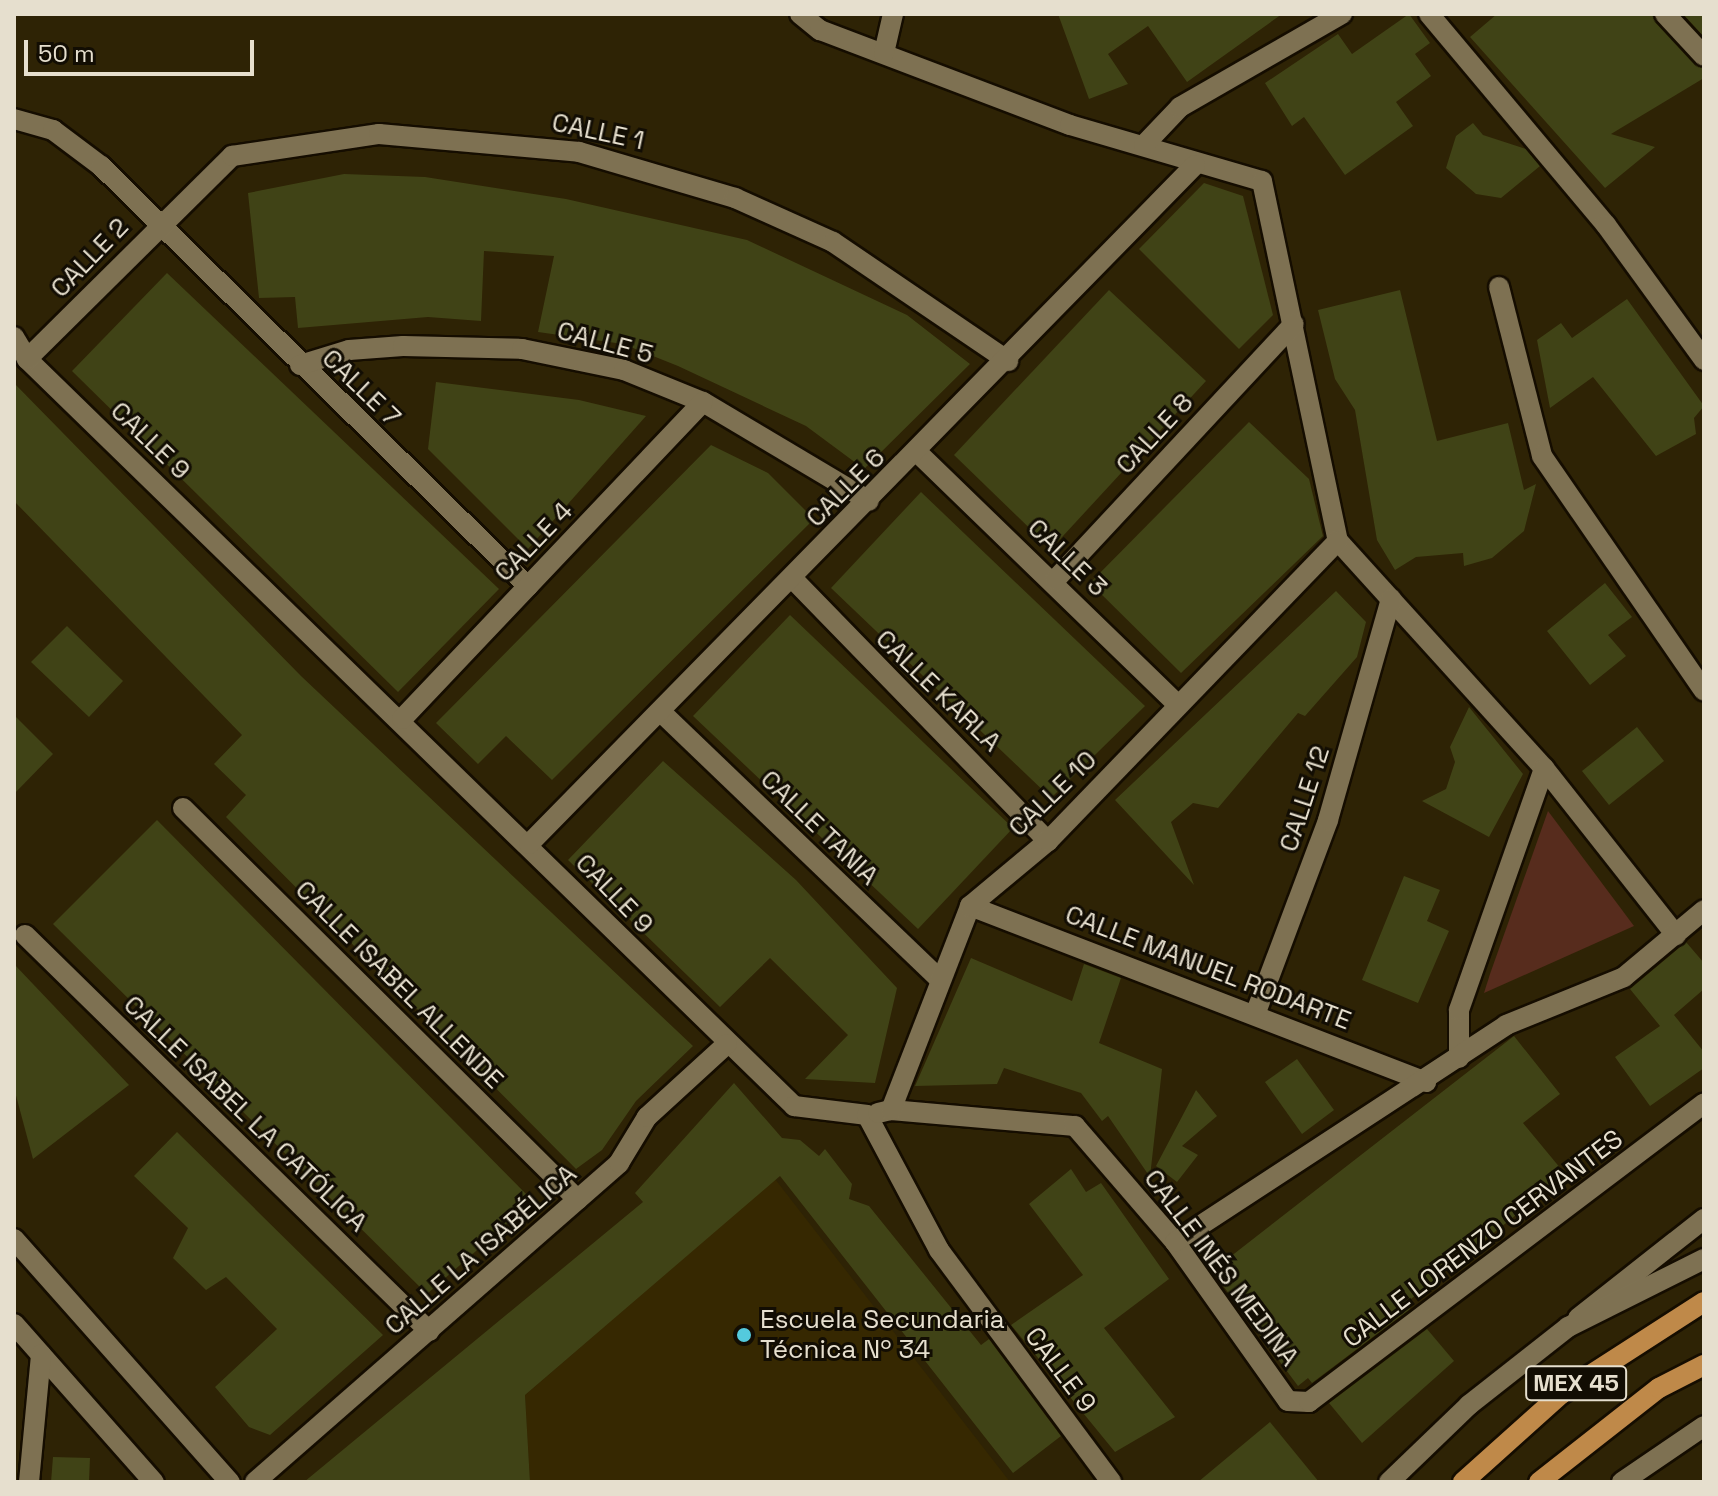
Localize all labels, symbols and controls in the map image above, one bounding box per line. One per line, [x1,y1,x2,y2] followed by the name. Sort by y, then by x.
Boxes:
[28,24,258,74] scale bar
[38,38,95,69] text: 50 m
[549,107,647,157] street label: CALLE 1
[45,212,135,304] street label: CALLE 2
[554,315,656,371] street label: CALLE 5
[315,343,407,433] street label: CALLE 7
[1110,387,1200,481] street label: CALLE 8
[104,396,196,486] street label: CALLE 9
[800,442,892,534] street label: CALLE 6
[488,496,580,588] street label: CALLE 4
[1021,513,1113,603] street label: CALLE 3
[869,624,1007,758] street label: CALLE KARLA
[1273,742,1337,856] street label: CALLE 12
[1003,745,1103,843] street label: CALLE 10
[753,764,885,892] street label: CALLE TANIA
[569,848,659,940] street label: CALLE 9
[288,874,510,1096] street label: CALLE ISABEL ALLENDE
[1060,899,1356,1037] street label: CALLE MANUEL RODARTE
[116,989,374,1239] street label: CALLE ISABEL LA CATÓLICA
[1337,1124,1629,1354] street label: CALLE LORENZO CERVANTES
[379,1158,583,1342] street label: CALLE LA ISABÉLICA
[1137,1164,1305,1372] street label: CALLE INÉS MEDINA
[760,1304,1005,1366] place label: Escuela Secundaria Técnica Nº 34
[1018,1321,1102,1419] street label: CALLE 9
[735,1326,753,1344] marker: Escuela Secundaria Técnica Nº 34
[1524,1363,1628,1403] road number: MEX 45

